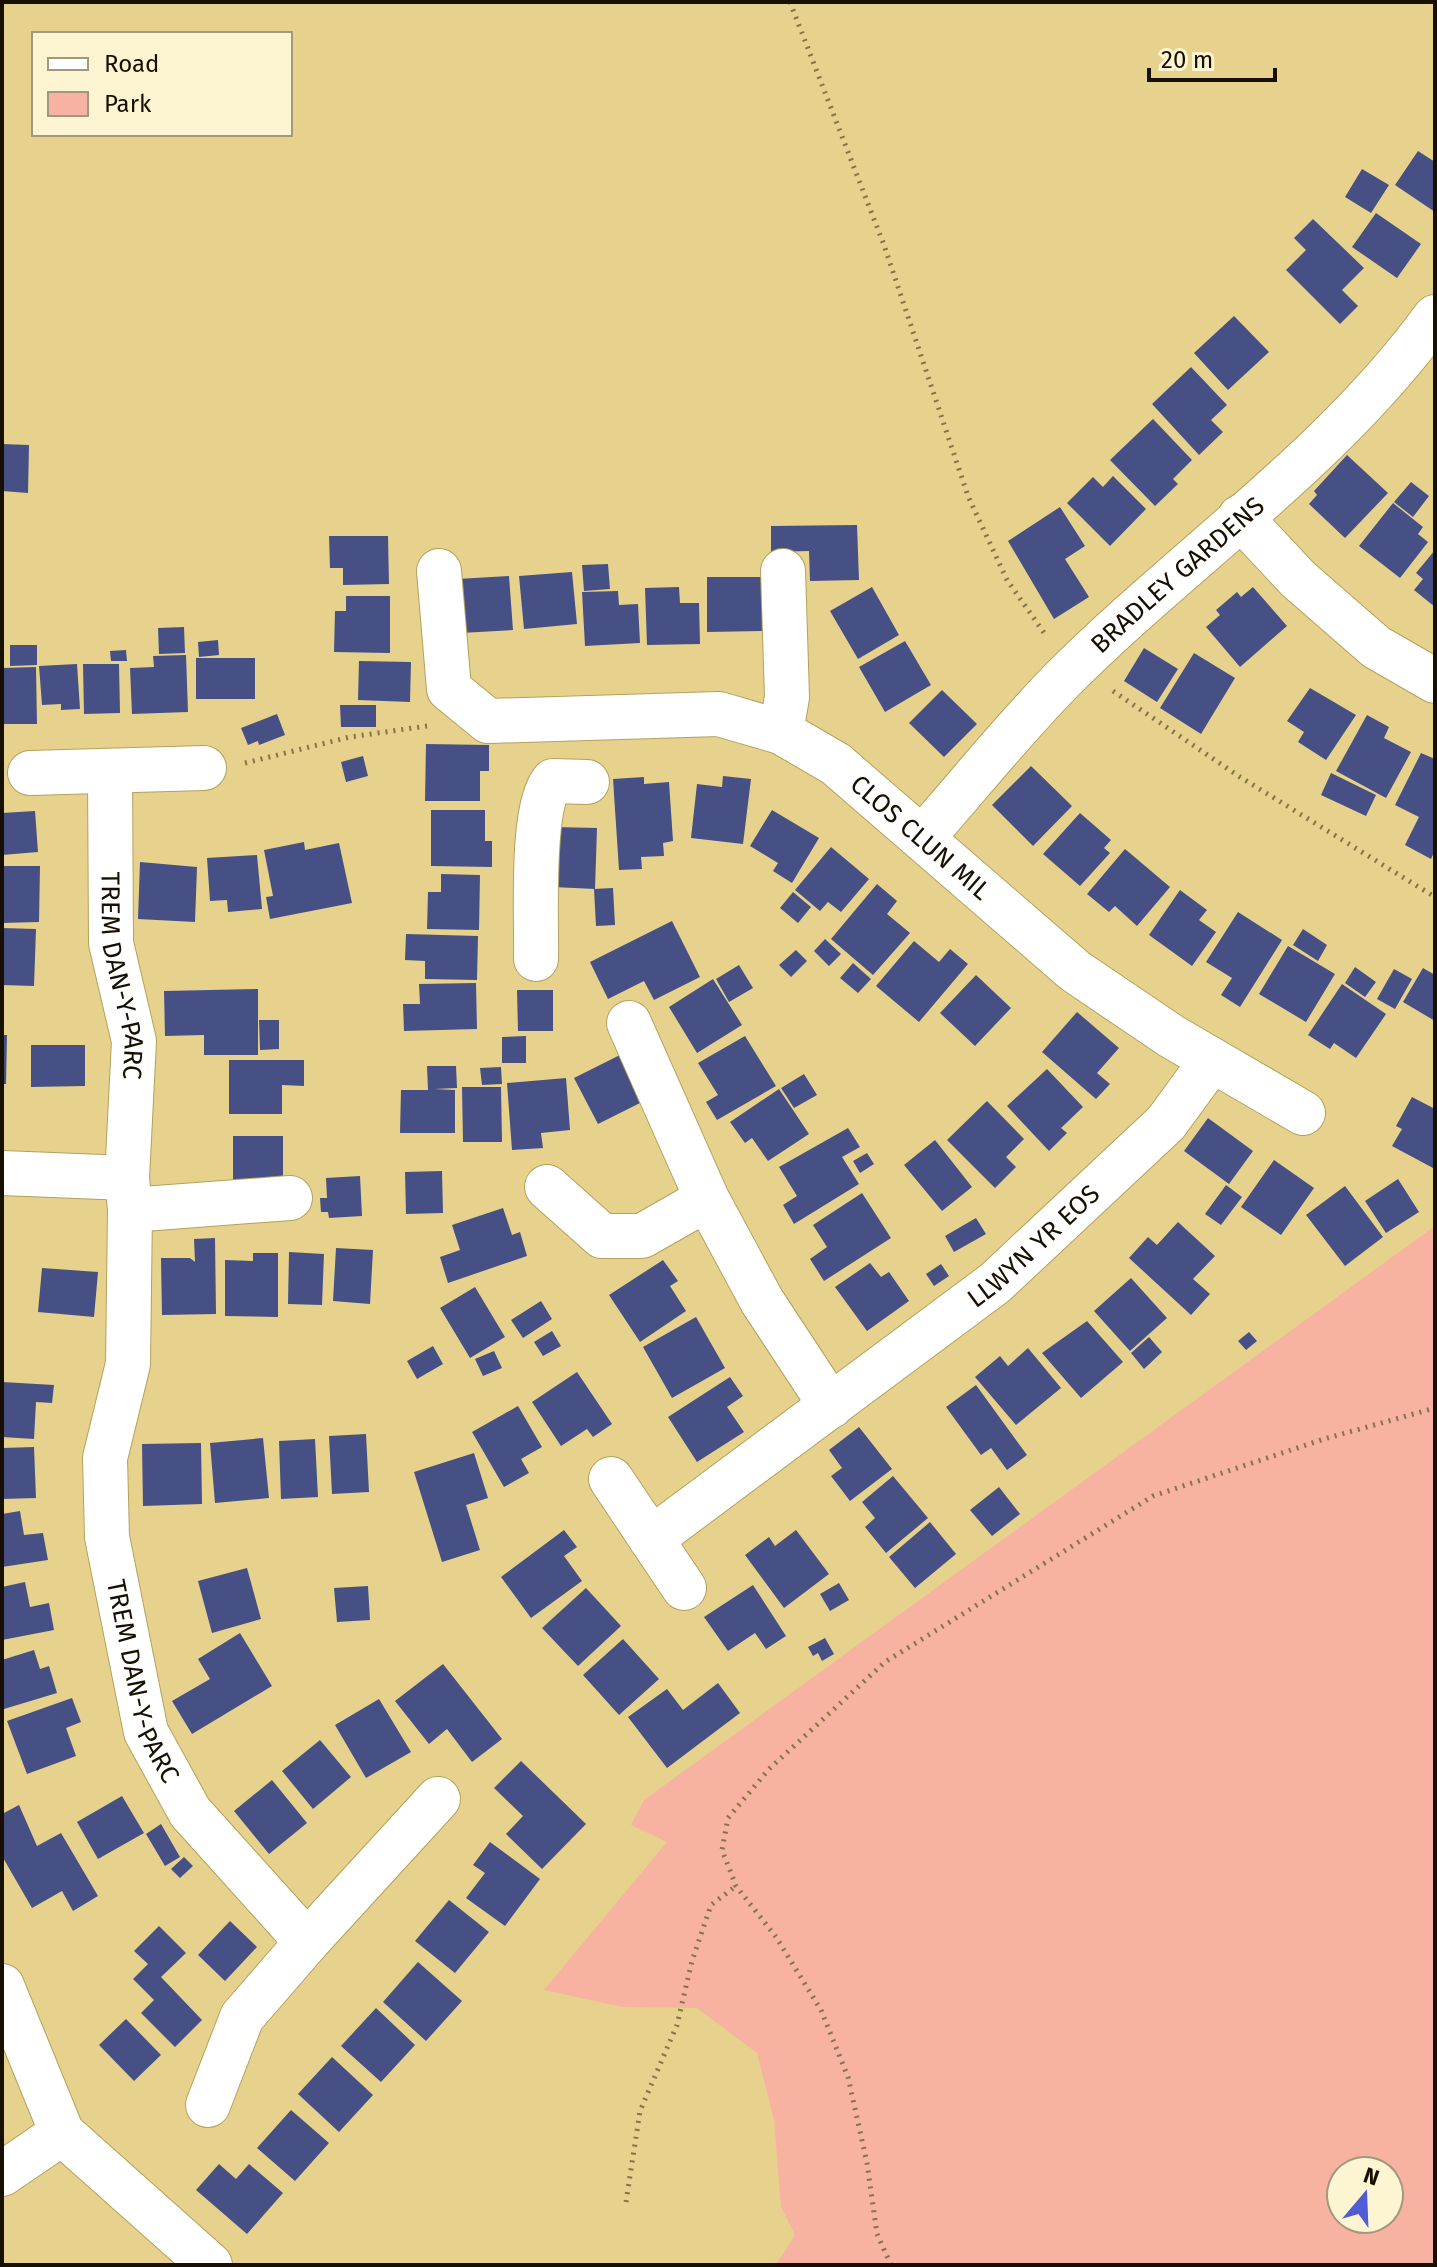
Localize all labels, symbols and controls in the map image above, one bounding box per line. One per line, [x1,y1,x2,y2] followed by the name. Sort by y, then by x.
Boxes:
[32,32,292,136] legend
[1149,32,1275,82] scale bar
[1161,46,1213,74] text: 20 m
[104,50,159,78] text: Road
[104,90,152,118] text: Park
[1084,490,1270,659] street label: BRADLEY GARDENS
[844,768,997,906] street label: CLOS CLUN MIL
[95,872,150,1081] street label: TREM DAN-Y-PARC
[961,1178,1106,1314] street label: LLWYN YR EOS
[100,1577,186,1788] street label: TREM DAN-Y-PARC
[1325,2155,1405,2235] north arrow
[1360,2161,1383,2192] text: N

